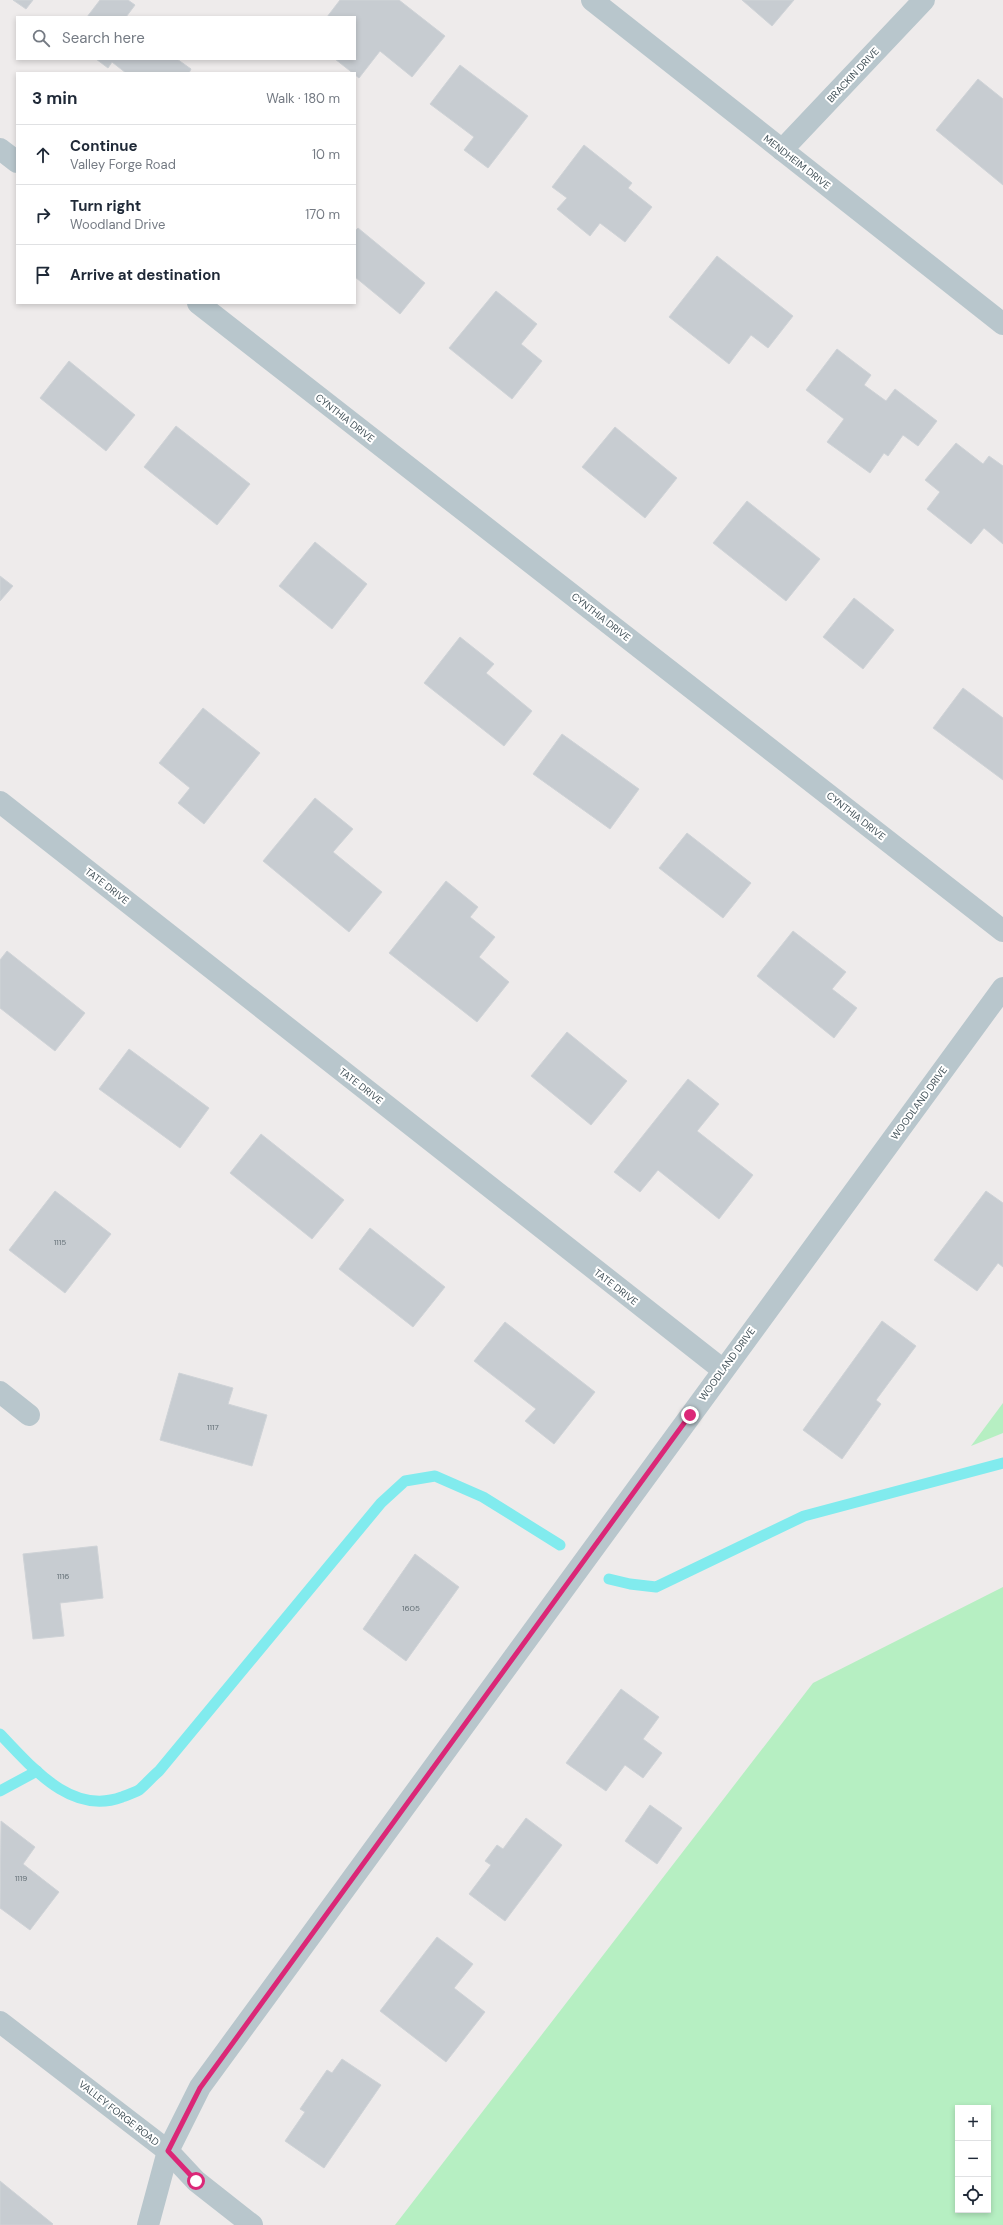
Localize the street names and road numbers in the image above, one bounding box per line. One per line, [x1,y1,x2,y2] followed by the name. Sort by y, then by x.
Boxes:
[824,44,882,105] street label: BRACKIN DRIVE
[761,132,833,192] street label: MENDHEIM DRIVE
[313,391,377,445] street label: CYNTHIA DRIVE
[569,590,633,644] street label: CYNTHIA DRIVE
[824,789,888,843] street label: CYNTHIA DRIVE
[82,865,132,907] street label: TATE DRIVE
[888,1063,950,1142] street label: WOODLAND DRIVE
[336,1065,386,1107] street label: TATE DRIVE
[591,1266,641,1308] street label: TATE DRIVE
[696,1324,758,1403] street label: WOODLAND DRIVE
[76,2078,162,2149] street label: VALLEY FORGE ROAD

